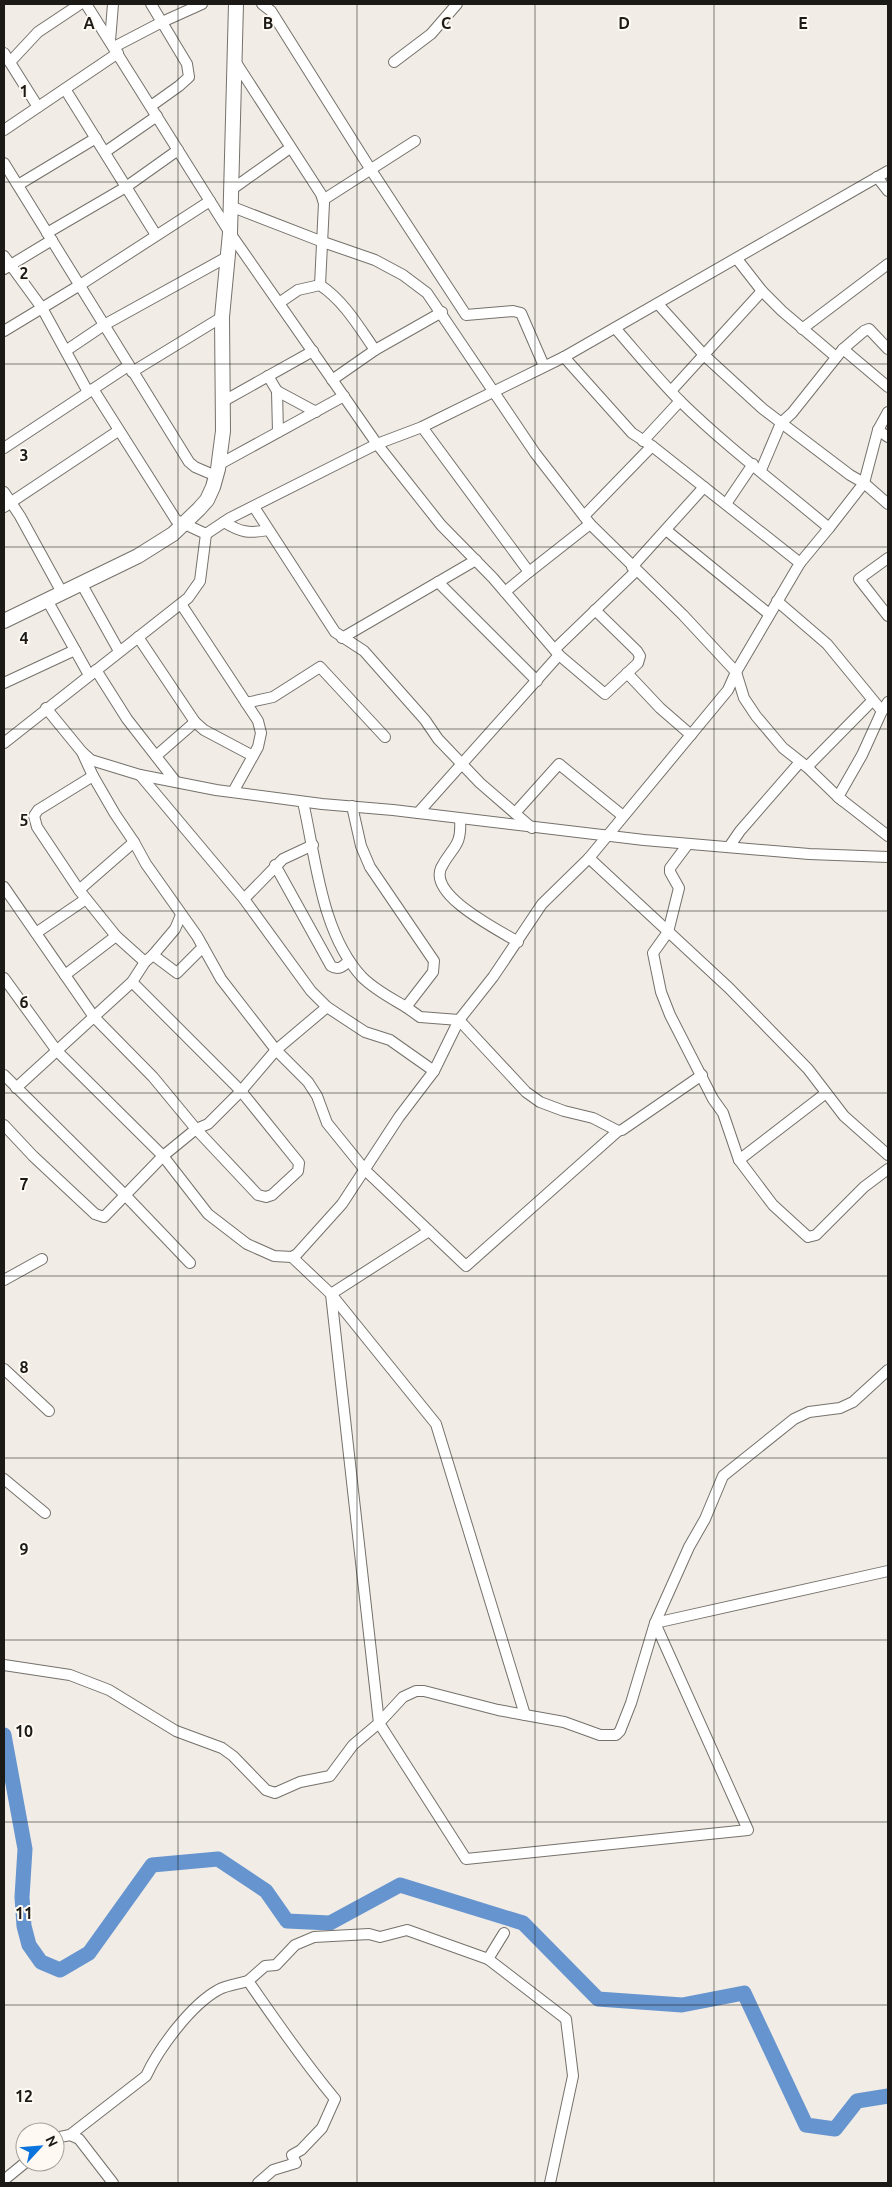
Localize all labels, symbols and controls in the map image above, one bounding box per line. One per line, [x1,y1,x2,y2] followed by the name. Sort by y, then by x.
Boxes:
[83,14,95,32] text: A
[263,14,273,32] text: B
[441,14,451,32] text: C
[618,14,630,32] text: D
[798,14,808,32] text: E
[19,82,29,100] text: 1
[19,264,29,282] text: 2
[19,446,29,464] text: 3
[19,629,29,647] text: 4
[19,811,29,829] text: 5
[19,993,29,1011] text: 6
[19,1175,29,1193] text: 7
[19,1358,29,1376] text: 8
[19,1540,29,1558] text: 9
[15,1722,33,1740] text: 10
[15,1904,33,1922] text: 11
[15,2087,33,2105] text: 12
[15,2122,65,2172] north arrow
[42,2133,61,2150] text: N

